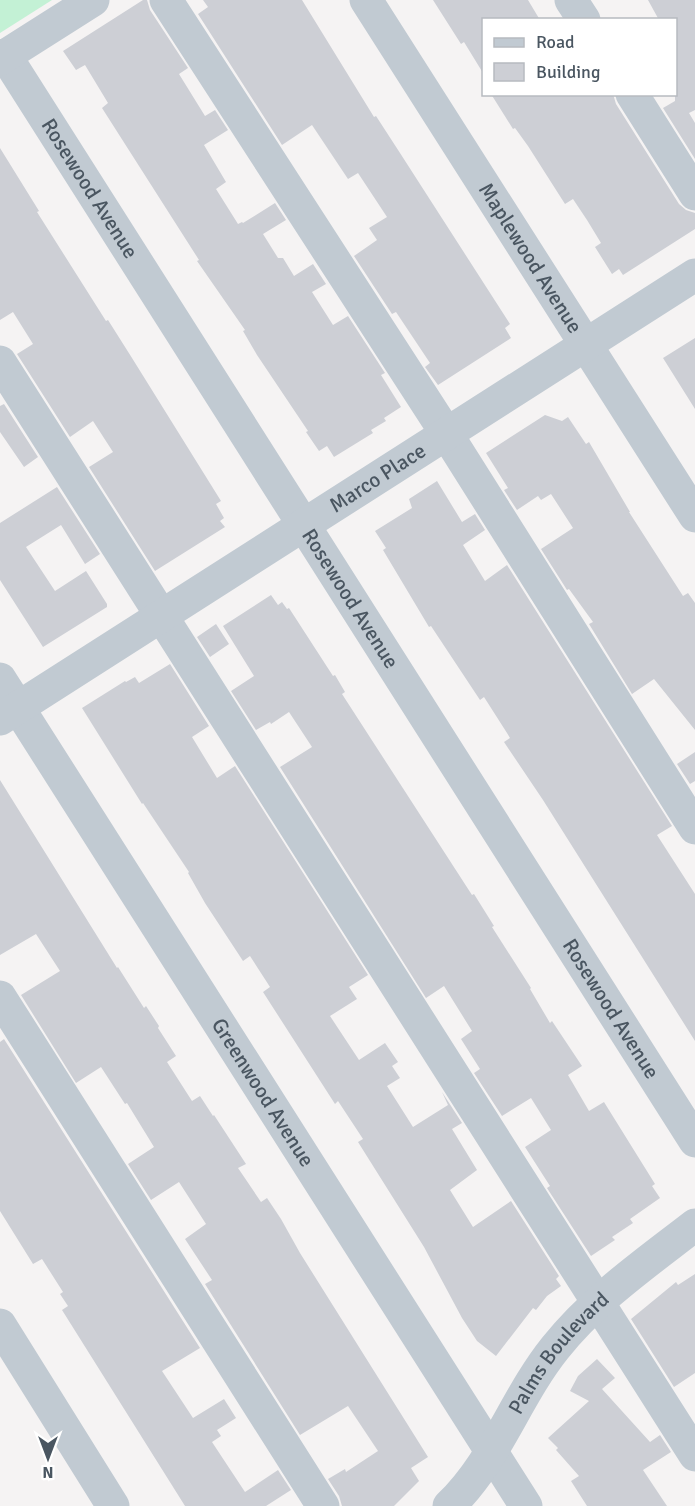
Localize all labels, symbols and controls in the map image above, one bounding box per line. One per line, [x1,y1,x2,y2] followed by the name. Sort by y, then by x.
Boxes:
[482,18,677,96] legend
[536,31,575,53] text: Road
[536,61,600,83] text: Building
[36,113,144,263] street label: Rosewood Avenue
[473,178,588,338] street label: Maplewood Avenue
[324,437,431,518] street label: Marco Place
[296,524,404,673] street label: Rosewood Avenue
[557,934,665,1084] street label: Rosewood Avenue
[206,1013,320,1172] street label: Greenwood Avenue
[503,1286,614,1419] street label: Palms Boulevard
[18,1428,78,1488] north arrow
[42,1462,54,1482] text: N

